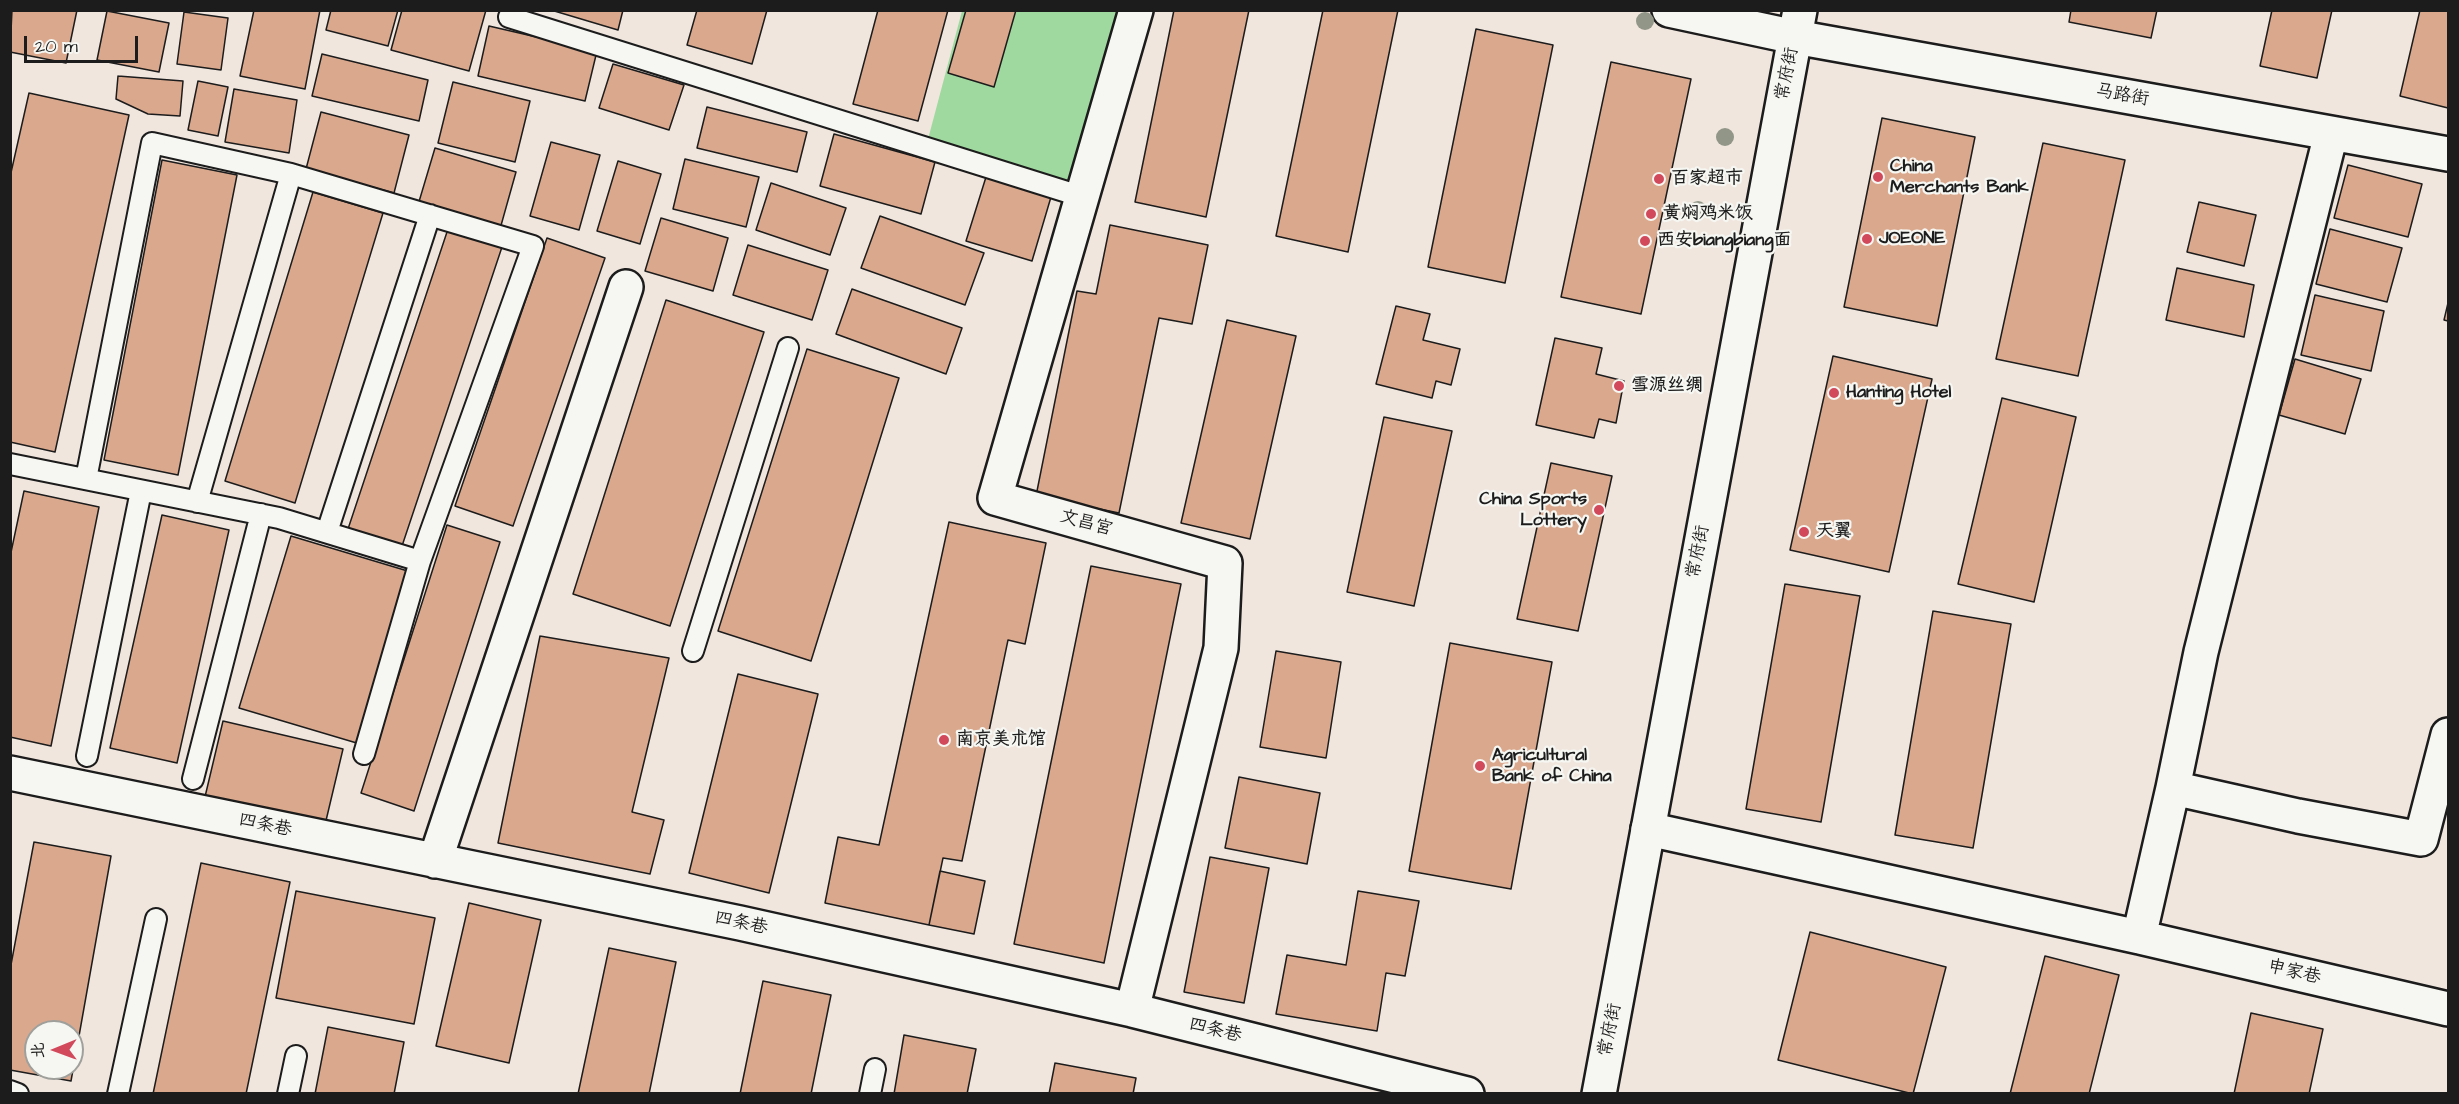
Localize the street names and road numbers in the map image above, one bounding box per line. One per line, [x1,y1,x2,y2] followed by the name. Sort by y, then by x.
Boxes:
[1772,45,1804,103] street label: 常府街
[2094,81,2150,111] street label: 马路街
[1057,506,1115,542] street label: 文昌宫
[1683,523,1715,581] street label: 常府街
[236,810,294,842] street label: 四条巷
[712,908,770,940] street label: 四条巷
[2265,956,2323,990] street label: 申家巷
[1595,1001,1627,1059] street label: 常府街
[1186,1014,1244,1048] street label: 四条巷

